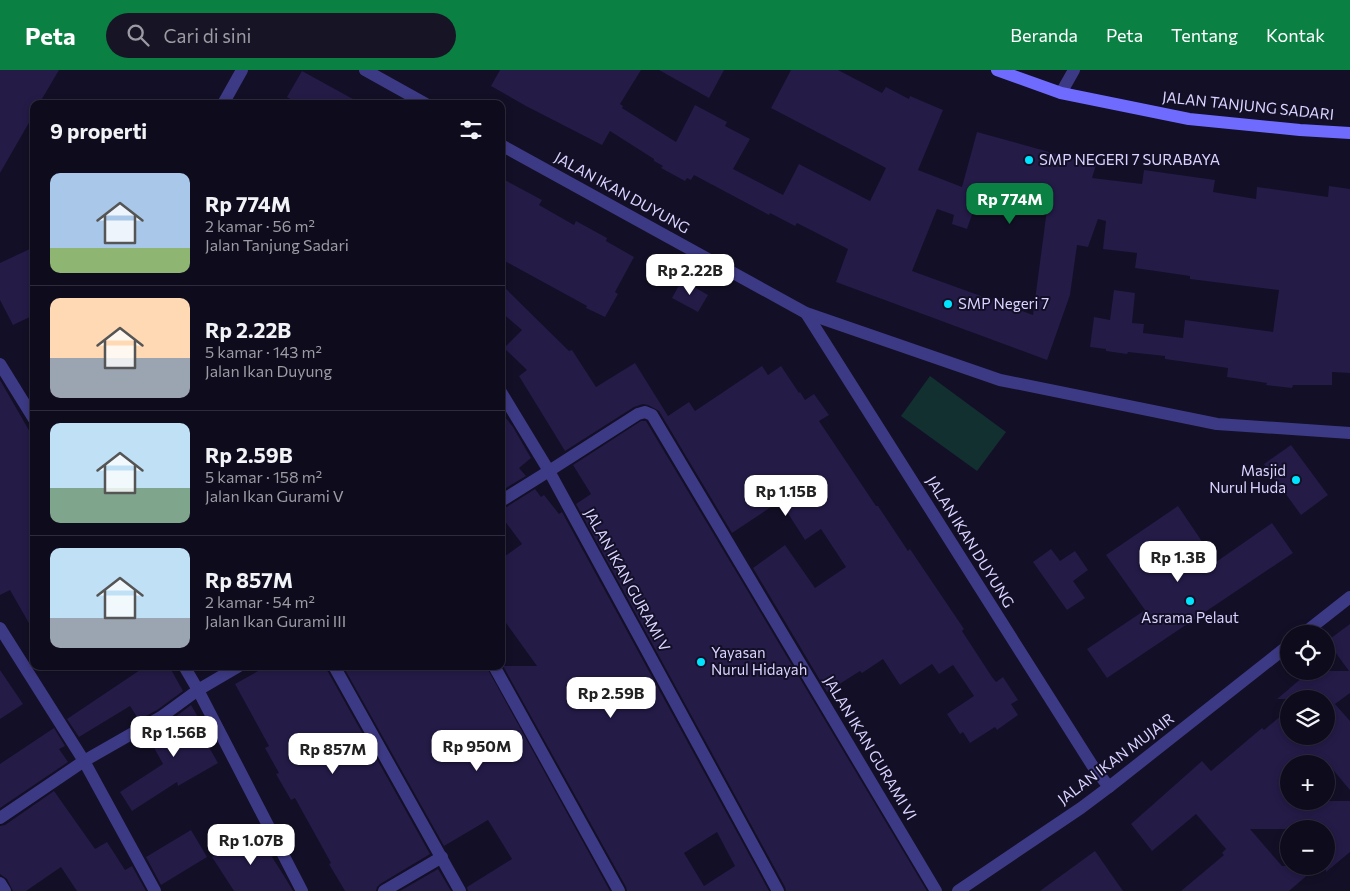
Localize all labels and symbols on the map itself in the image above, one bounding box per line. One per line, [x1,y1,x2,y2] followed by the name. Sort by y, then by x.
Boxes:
[1161,87,1335,123] street label: JALAN TANJUNG SADARI
[552,147,693,237] street label: JALAN IKAN DUYUNG
[1039,150,1220,168] place label: SMP NEGERI 7 SURABAYA
[1023,154,1035,166] marker: SMP NEGERI 7 SURABAYA
[964,182,1056,225] pin: Rp 774M
[638,254,742,296] pin: Rp 2.22B
[958,294,1049,312] place label: SMP Negeri 7
[942,298,954,310] marker: SMP Negeri 7
[1209,461,1286,496] place label: Masjid Nurul Huda
[923,472,1019,611] street label: JALAN IKAN DUYUNG
[734,474,838,517] pin: Rp 1.15B
[1290,474,1302,486] marker: Masjid Nurul Huda
[581,505,675,654] street label: JALAN IKAN GURAMI V
[1132,540,1224,583] pin: Rp 1.3B
[1184,595,1196,607] marker: Asrama Pelaut
[1141,608,1239,626] place label: Asrama Pelaut
[711,643,807,678] place label: Yayasan Nurul Hidayah
[695,656,707,668] marker: Yayasan Nurul Hidayah
[821,672,921,823] street label: JALAN IKAN GURAMI VI
[559,676,663,719] pin: Rp 2.59B
[1054,709,1177,808] street label: JALAN IKAN MUJAIR
[122,716,226,758] pin: Rp 1.56B
[431,730,523,772] pin: Rp 950M
[287,732,379,775] pin: Rp 857M
[199,824,303,866] pin: Rp 1.07B

